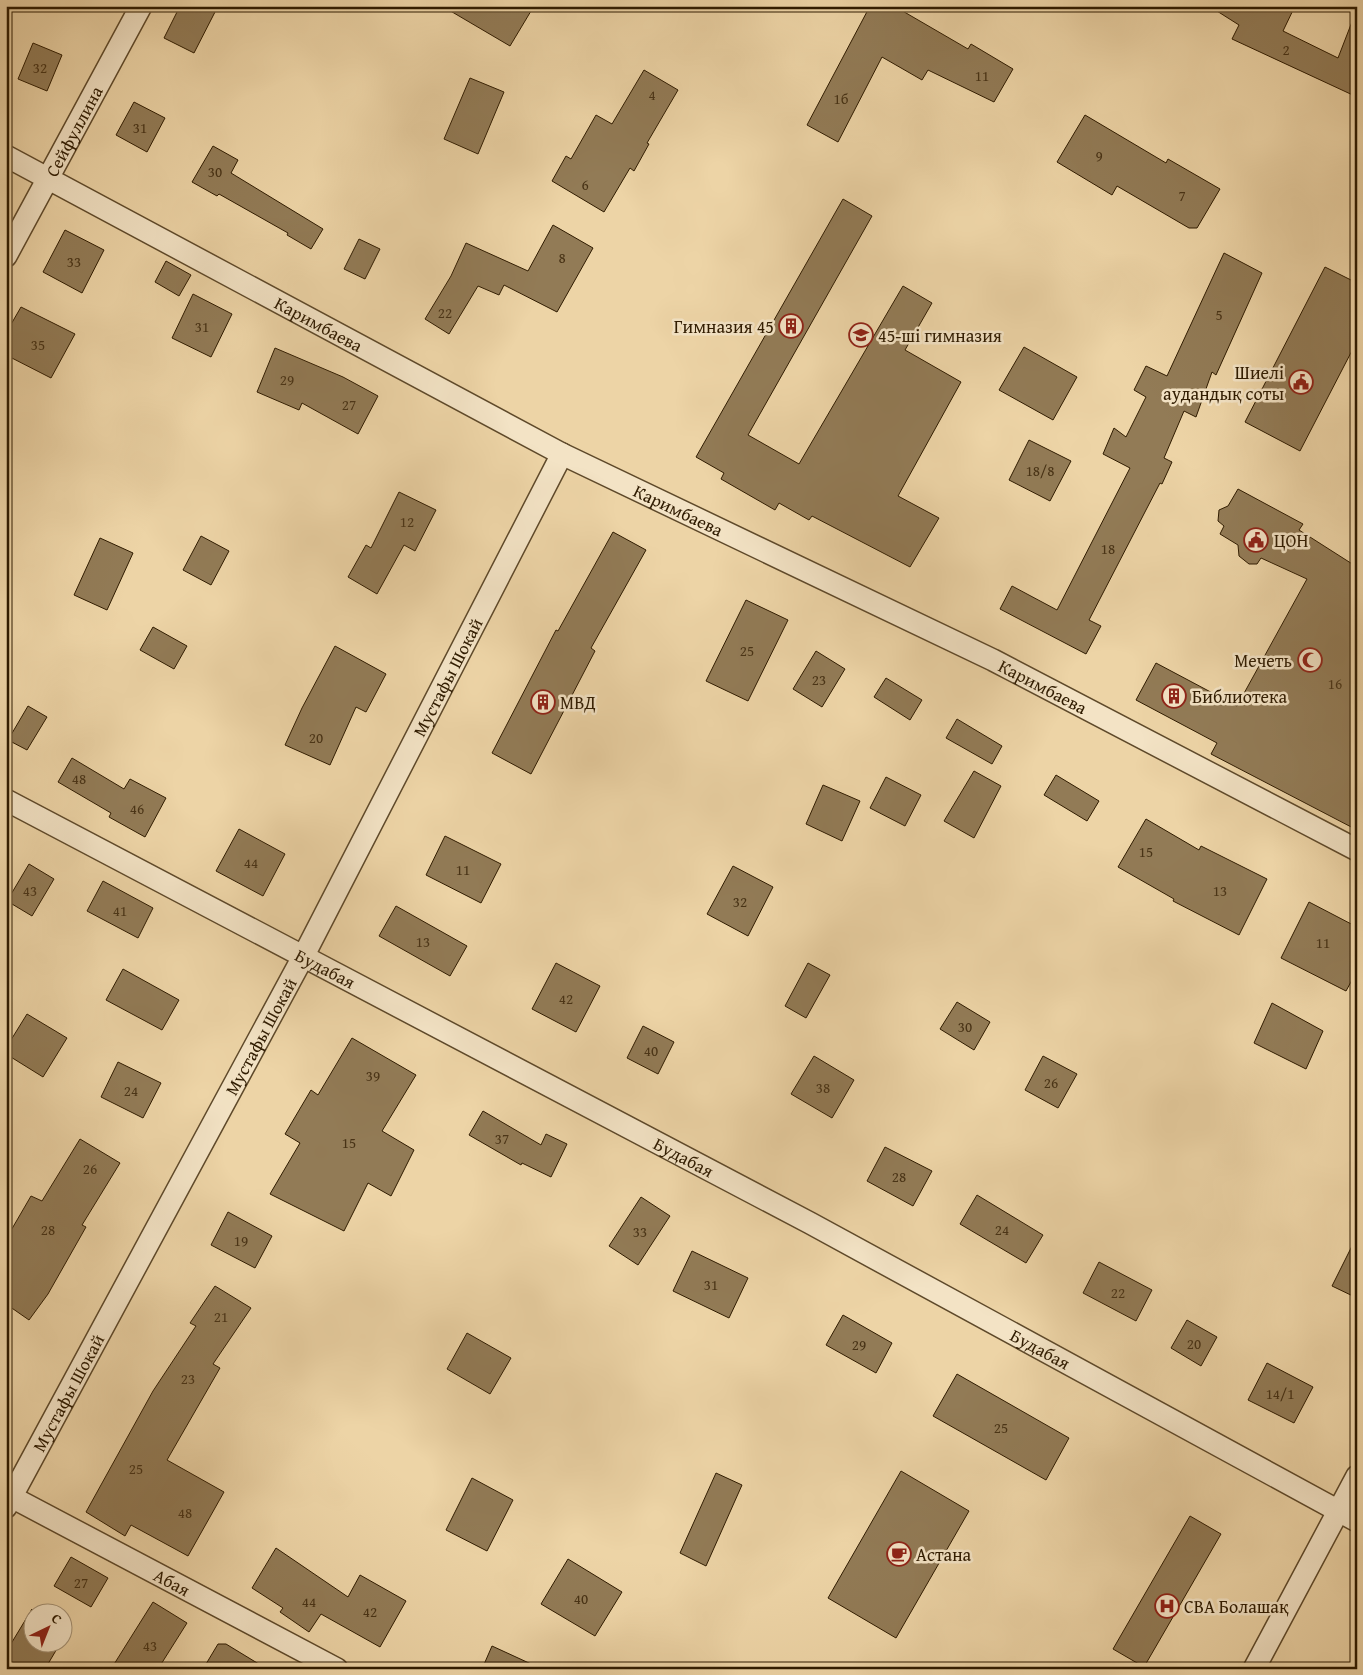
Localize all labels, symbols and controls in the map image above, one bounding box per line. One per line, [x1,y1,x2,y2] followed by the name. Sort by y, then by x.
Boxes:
[1282,39,1290,60] house number: 2
[33,57,47,78] house number: 32
[975,65,989,86] house number: 11
[38,80,109,181] street label: Сейфуллина
[648,84,656,105] house number: 4
[834,88,849,109] house number: 1б
[133,117,147,138] house number: 31
[1095,145,1103,166] house number: 9
[208,161,222,182] house number: 30
[581,174,589,195] house number: 6
[1178,185,1186,206] house number: 7
[558,247,566,268] house number: 8
[67,251,81,272] house number: 33
[270,289,368,359] street label: Каримбаева
[438,302,452,323] house number: 22
[1215,304,1223,325] house number: 5
[674,313,774,340] place label: Гимназия 45
[778,313,804,339] building icon: Гимназия 45
[195,316,209,337] house number: 31
[848,322,874,348] school or university icon: 45-ші гимназия
[878,322,1002,349] place label: 45-ші гимназия
[31,334,45,355] house number: 35
[1163,359,1284,407] place label: Шиелі аудандық соты
[280,369,294,390] house number: 29
[1288,369,1314,395] public building icon: Шиелі аудандық соты
[342,394,356,415] house number: 27
[1026,460,1054,481] house number: 18/8
[629,477,728,543] street label: Каримбаева
[400,511,414,532] house number: 12
[1243,527,1269,553] public building icon: ЦОН
[1274,527,1309,554] place label: ЦОН
[1101,538,1115,559] house number: 18
[405,613,489,741] street label: Мустафы Шокай
[740,640,754,661] house number: 25
[1234,647,1292,674] place label: Мечеть
[1297,647,1323,673] mosque icon: Мечеть
[994,652,1092,721] street label: Каримбаева
[812,669,826,690] house number: 23
[1328,673,1342,694] house number: 16
[1161,683,1187,709] building icon: Библиотека
[1192,683,1287,710] place label: Библиотека
[530,689,556,715] building icon: МВД
[560,689,596,716] place label: МВД
[309,727,323,748] house number: 20
[72,768,86,789] house number: 48
[130,798,144,819] house number: 46
[1139,841,1153,862] house number: 15
[244,852,258,873] house number: 44
[456,859,470,880] house number: 11
[23,880,37,901] house number: 43
[1213,880,1227,901] house number: 13
[733,891,747,912] house number: 32
[113,900,127,921] house number: 41
[416,931,430,952] house number: 13
[1316,932,1330,953] house number: 11
[291,941,360,995] street label: Будабая
[217,972,303,1100] street label: Мустафы Шокай
[559,988,573,1009] house number: 42
[958,1016,972,1037] house number: 30
[644,1040,658,1061] house number: 40
[366,1065,380,1086] house number: 39
[1044,1072,1058,1093] house number: 26
[816,1077,830,1098] house number: 38
[124,1080,138,1101] house number: 24
[495,1128,509,1149] house number: 37
[649,1130,719,1184] street label: Будабая
[342,1132,356,1153] house number: 15
[83,1158,97,1179] house number: 26
[892,1166,906,1187] house number: 28
[41,1219,55,1240] house number: 28
[995,1219,1009,1240] house number: 24
[633,1221,647,1242] house number: 33
[234,1230,248,1251] house number: 19
[704,1274,718,1295] house number: 31
[1111,1282,1125,1303] house number: 22
[214,1306,228,1327] house number: 21
[1006,1321,1075,1376] street label: Будабая
[25,1329,111,1456] street label: Мустафы Шокай
[1187,1333,1201,1354] house number: 20
[852,1334,866,1355] house number: 29
[181,1368,195,1389] house number: 23
[1266,1383,1294,1404] house number: 14/1
[994,1417,1008,1438] house number: 25
[129,1458,143,1479] house number: 25
[178,1502,192,1523] house number: 48
[886,1541,912,1567] cafe icon: Астана
[916,1541,972,1568] place label: Астана
[149,1561,195,1603] street label: Абая
[74,1572,88,1593] house number: 27
[574,1588,588,1609] house number: 40
[302,1591,316,1612] house number: 44
[1154,1593,1180,1619] hospital icon: СВА Болашақ
[1184,1593,1289,1620] place label: СВА Болашақ
[363,1601,377,1622] house number: 42
[22,1602,72,1652] north arrow
[47,1608,67,1629] text: С
[143,1635,157,1656] house number: 43

